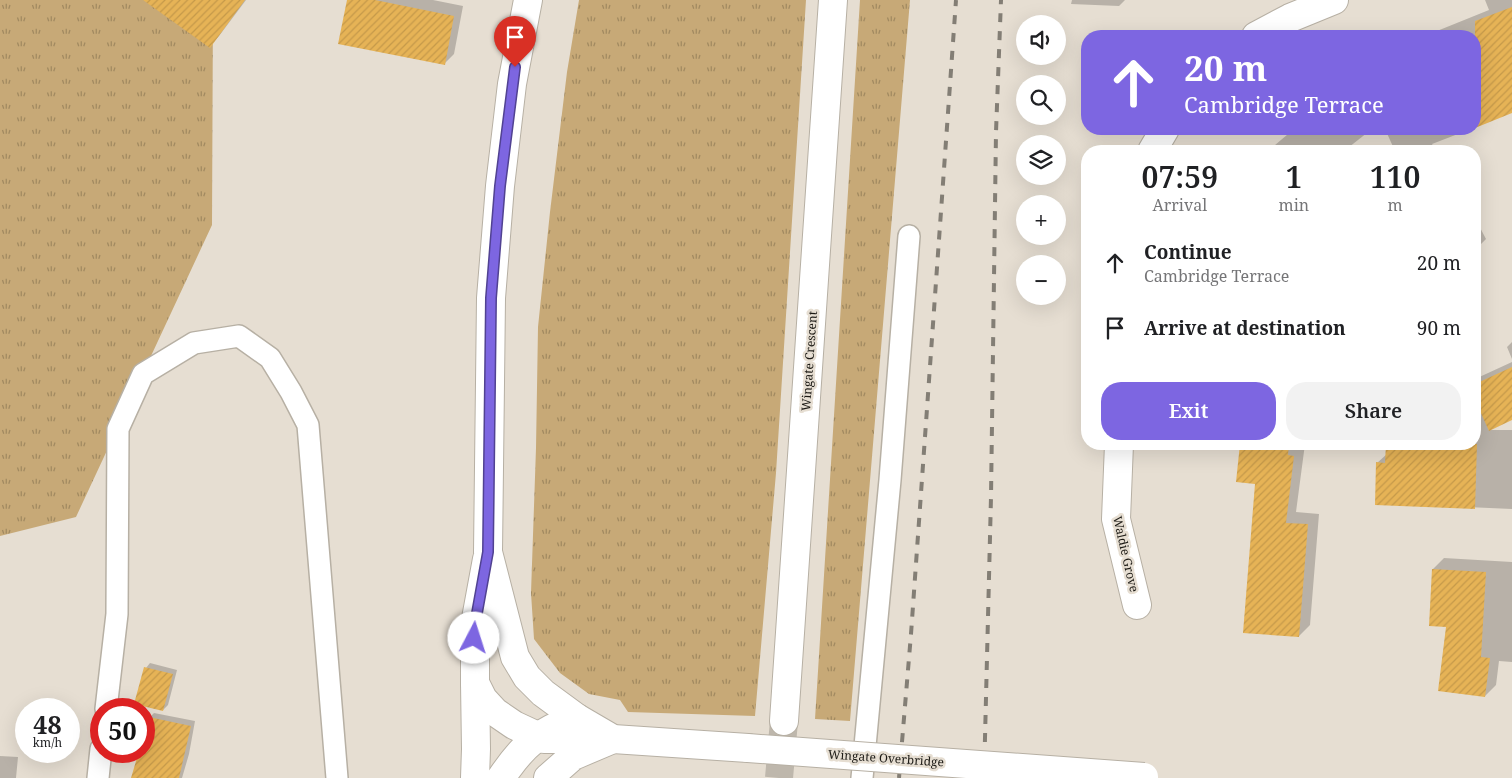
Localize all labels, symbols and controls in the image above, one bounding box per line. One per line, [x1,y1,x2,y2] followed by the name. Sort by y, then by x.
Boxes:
[1016,15,1066,305] map controls
[1016,15,1066,65] button: sound
[494,16,536,67] pin
[501,23,529,51] icon: arrive
[1184,44,1267,91] text: 20 m
[1101,50,1166,115] icon: ahead
[1016,75,1066,125] button: search
[1184,89,1384,119] text: Cambridge Terrace
[1016,135,1066,185] button: layers
[1142,156,1218,197] text: 07:59
[1285,156,1302,197] text: 1
[1370,156,1420,197] text: 110
[1152,194,1207,216] text: Arrival
[1279,194,1309,216] text: min
[1388,194,1403,216] text: m
[1016,195,1066,245] button: +
[1144,239,1232,265] text: Continue
[1101,249,1129,277] icon: ahead
[1417,250,1461,276] text: 20 m
[1016,255,1066,305] button: −
[1144,265,1289,287] text: Cambridge Terrace
[797,310,821,412] street label: Wingate Crescent
[1101,314,1129,342] icon: arrive
[1144,315,1346,341] text: Arrive at destination
[1417,315,1461,341] text: 90 m
[1101,382,1276,440] button: Exit
[1286,382,1461,440] button: Share
[1109,514,1143,594] street label: Waldie Grove
[447,611,499,663] position arrow
[90,698,155,763] speed limit sign: 50
[33,707,62,741] text: 48
[33,734,62,751] text: km/h
[827,745,945,771] street label: Wingate Overbridge

